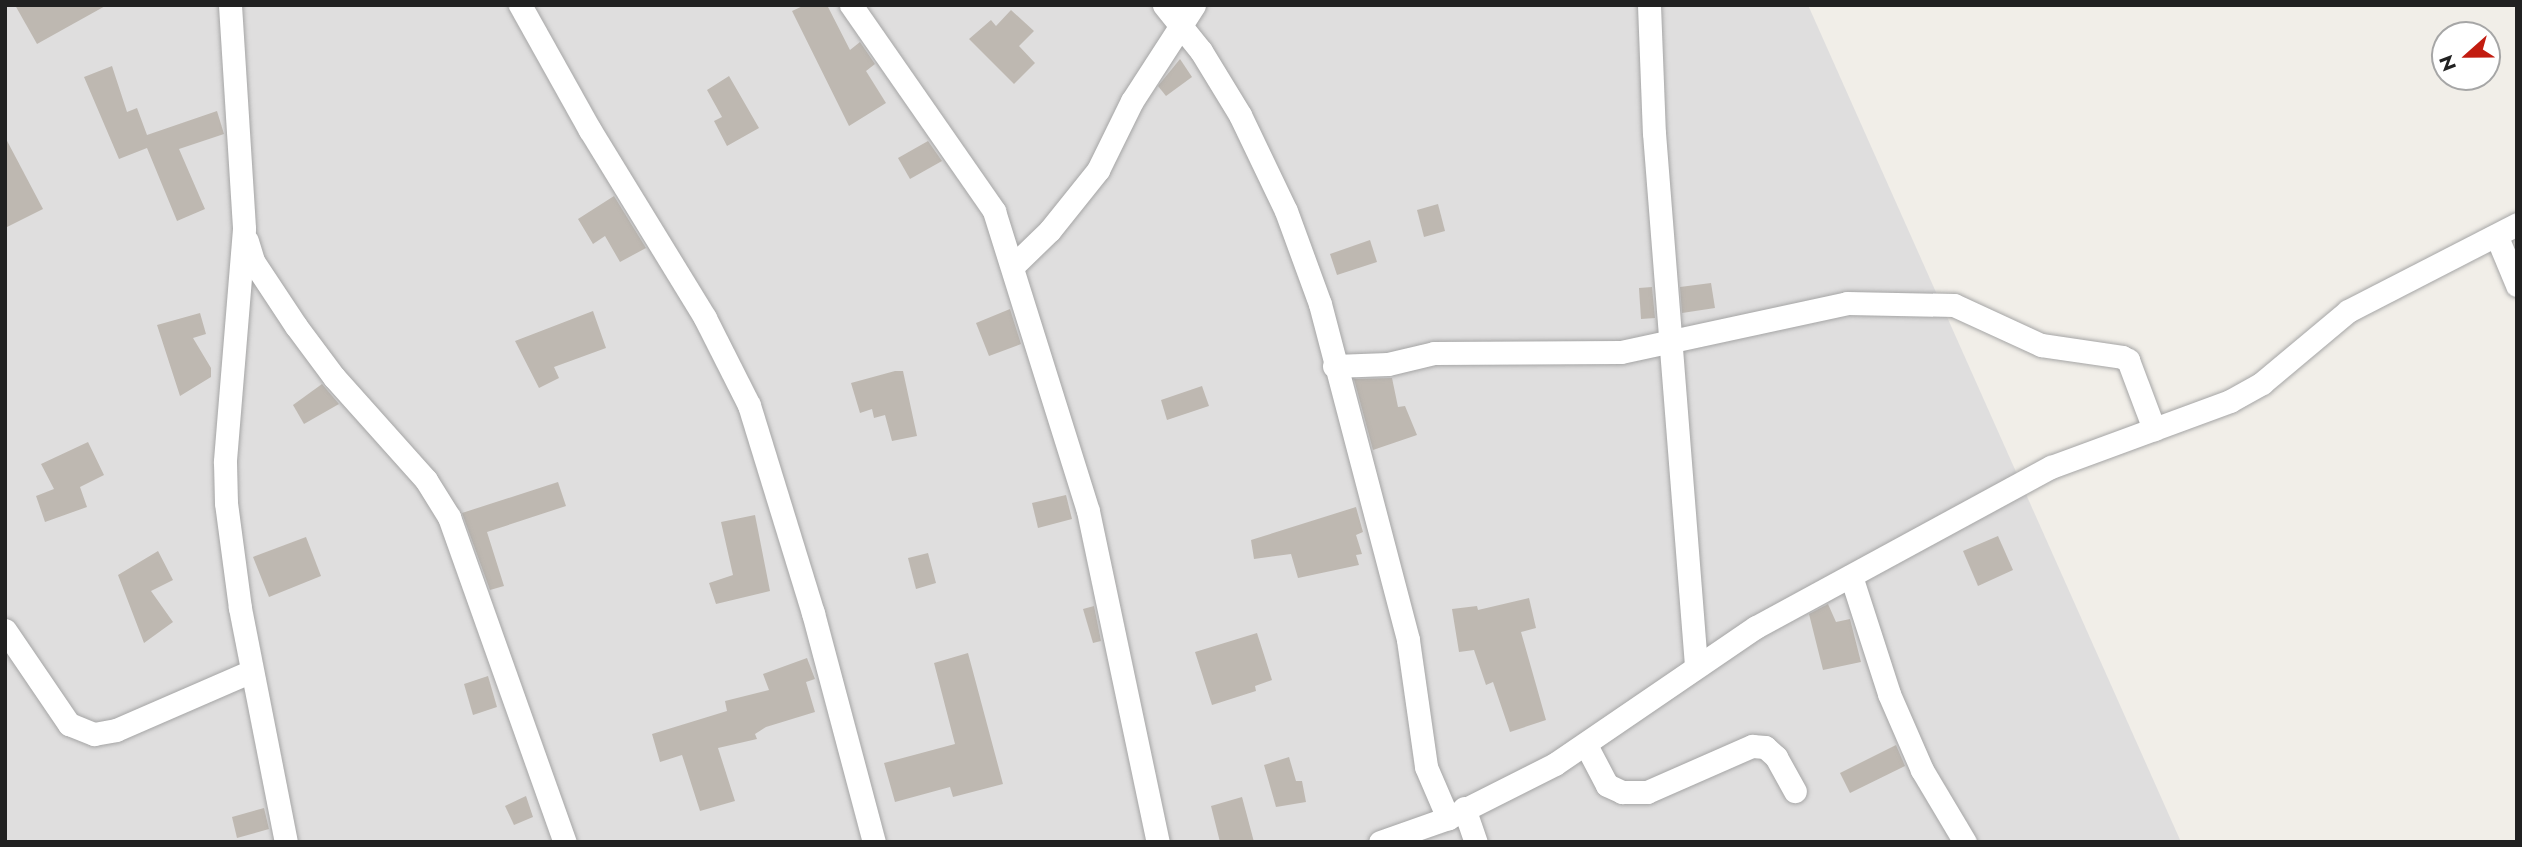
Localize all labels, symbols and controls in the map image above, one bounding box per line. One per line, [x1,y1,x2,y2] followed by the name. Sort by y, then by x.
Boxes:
[2431,21,2501,91] north arrow
[2432,51,2463,75] text: N

